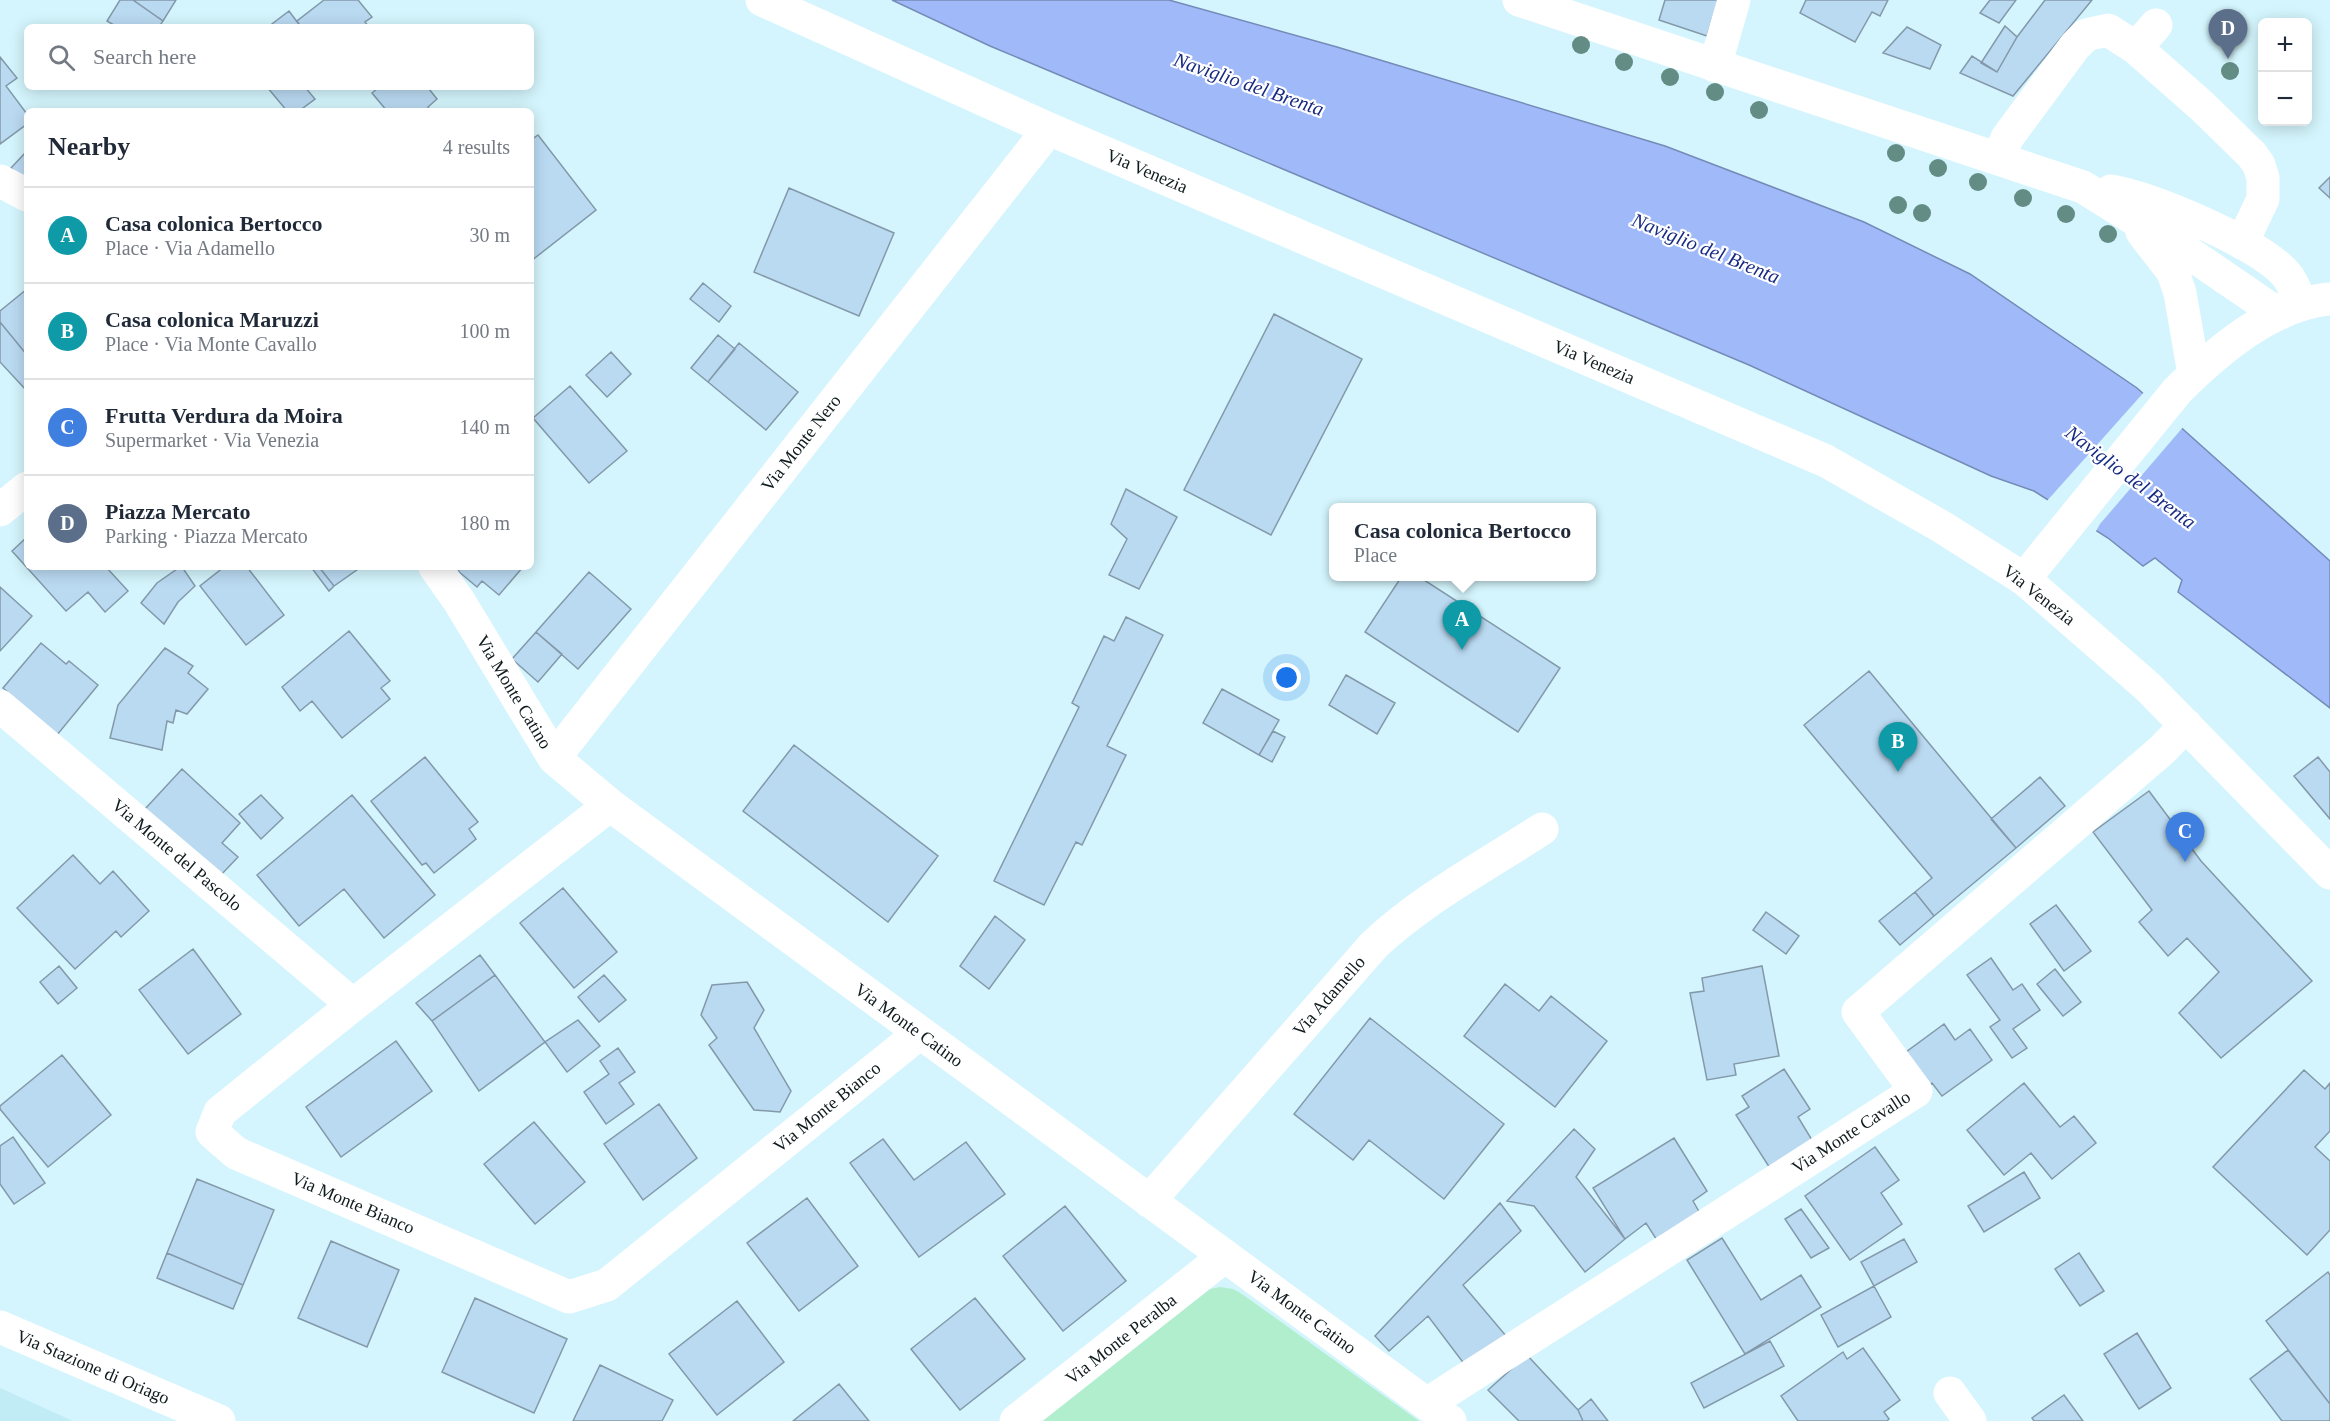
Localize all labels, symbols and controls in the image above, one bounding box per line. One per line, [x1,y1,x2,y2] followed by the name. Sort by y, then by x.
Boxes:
[2208,10,2248,59] pin: D
[2258,18,2312,126] map controls
[2258,18,2312,72] button: +
[24,24,534,90] search box
[45,41,78,74] icon: search
[93,44,196,69] text: Search here
[1170,48,1327,121] water label: Naviglio del Brenta
[2258,72,2312,126] button: −
[48,132,130,161] text: Nearby
[443,136,510,158] text: 4 results
[1103,145,1191,197] street label: Via Venezia
[1628,208,1783,289] water label: Naviglio del Brenta
[105,211,323,236] text: Casa colonica Bertocco
[60,224,75,246] text: A
[469,224,510,246] text: 30 m
[105,237,275,259] text: Place · Via Adamello
[105,307,319,332] text: Casa colonica Maruzzi
[61,320,74,342] text: B
[459,320,510,342] text: 100 m
[105,333,317,355] text: Place · Via Monte Cavallo
[1550,336,1638,388] street label: Via Venezia
[757,391,845,495] street label: Via Monte Nero
[105,403,343,428] text: Frutta Verdura da Moira
[60,416,75,438] text: C
[459,416,510,438] text: 140 m
[2060,420,2200,534] water label: Naviglio del Brenta
[105,429,319,451] text: Supermarket · Via Venezia
[105,499,251,524] text: Piazza Mercato
[1329,503,1596,581] popup
[60,512,75,534] text: D
[459,512,510,534] text: 180 m
[1354,518,1571,543] text: Casa colonica Bertocco
[105,525,308,547] text: Parking · Piazza Mercato
[1354,544,1397,566] text: Place
[1999,561,2079,629] street label: Via Venezia
[1442,600,1482,650] pin: A
[472,632,556,752] street label: Via Monte Catino
[1272,663,1301,692] your location
[1878,722,1918,772] pin: B
[108,795,246,915] street label: Via Monte del Pascolo
[2166,812,2204,862] pin: C
[1289,952,1369,1040] street label: Via Adamello
[851,979,967,1071] street label: Via Monte Catino
[769,1058,885,1156] street label: Via Monte Bianco
[1788,1086,1914,1178] street label: Via Monte Cavallo
[288,1168,418,1238] street label: Via Monte Bianco
[1244,1266,1360,1358] street label: Via Monte Catino
[1062,1290,1180,1388] street label: Via Monte Peralba
[13,1326,173,1408] street label: Via Stazione di Oriago

